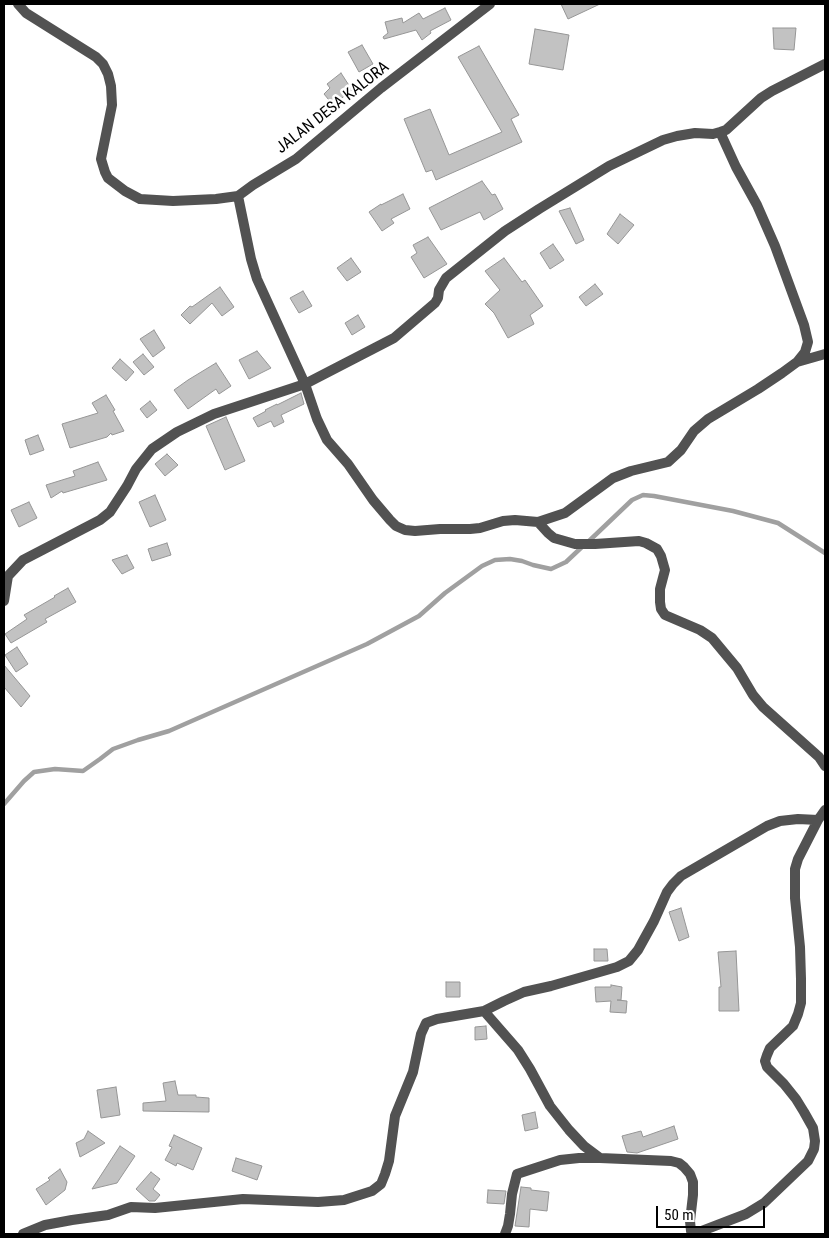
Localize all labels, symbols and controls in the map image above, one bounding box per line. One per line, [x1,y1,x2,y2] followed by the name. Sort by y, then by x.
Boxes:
[273,58,393,158] street label: JALAN DESA KALORA
[659,1196,768,1228] scale bar
[664,1206,694,1224] text: 50 m

